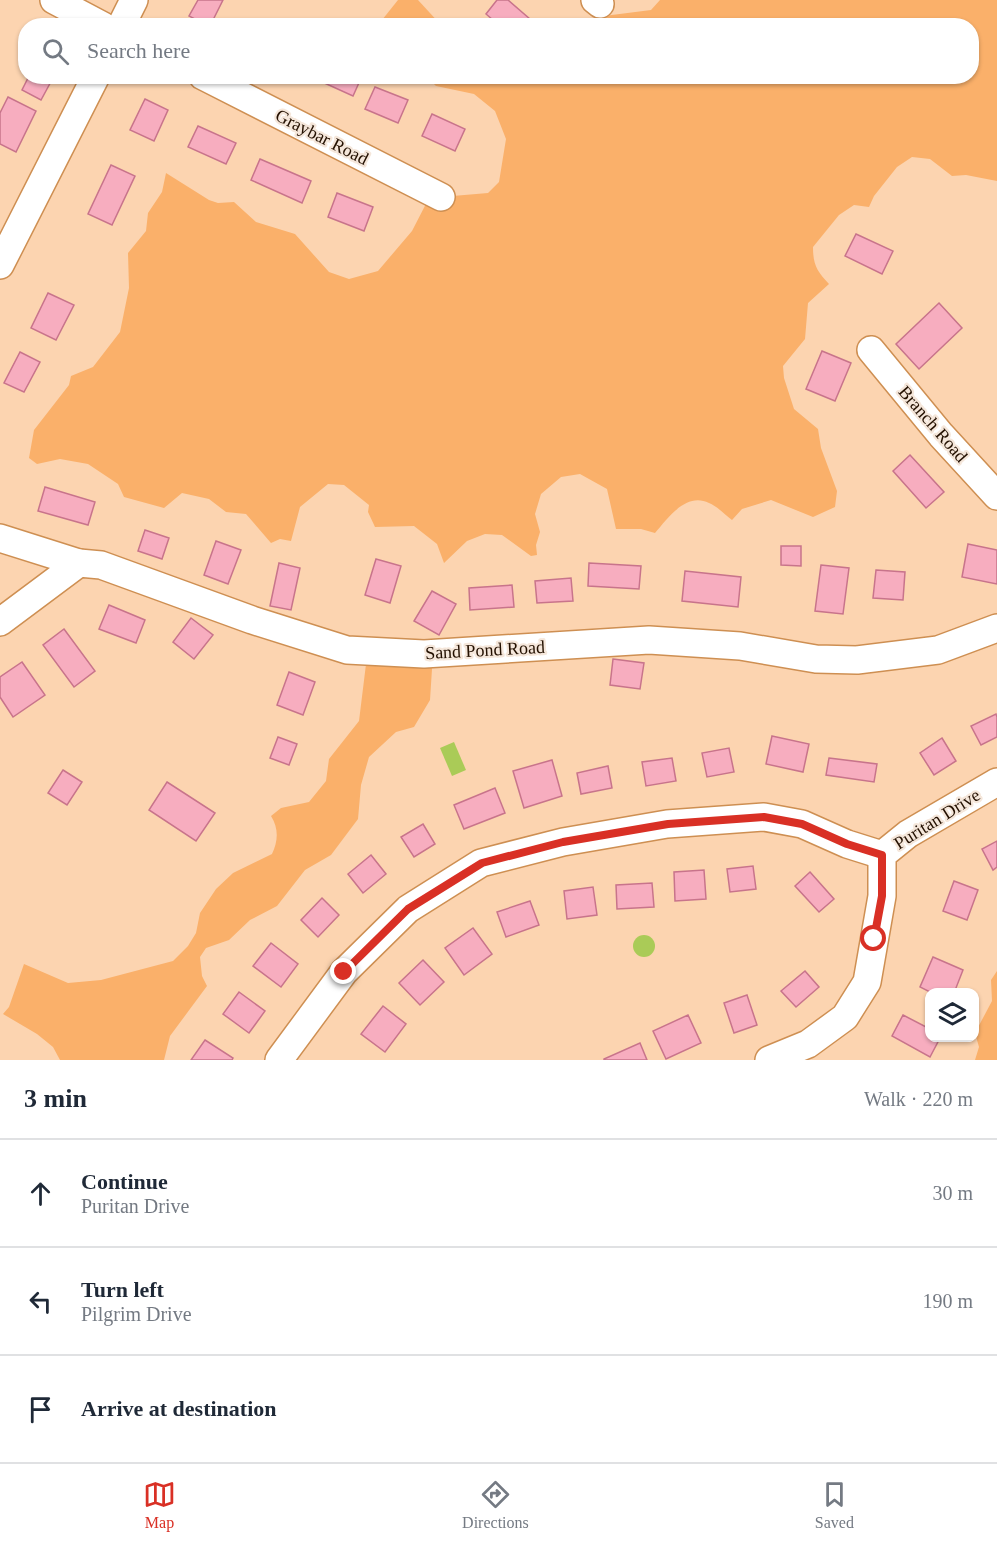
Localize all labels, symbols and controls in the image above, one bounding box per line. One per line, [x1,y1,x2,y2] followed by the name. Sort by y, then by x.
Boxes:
[18,18,979,84] search box
[39,35,72,68] icon: search
[87,38,190,63] text: Search here
[272,105,372,169] street label: Graybar Road
[894,382,972,466] street label: Branch Road
[425,637,545,663] street label: Sand Pond Road
[890,785,984,853] street label: Puritan Drive
[860,925,886,951] route start
[330,958,356,984] route end
[925,988,979,1042] map controls
[925,988,979,1042] button: layers
[24,1084,87,1113] text: 3 min
[864,1088,973,1110] text: Walk · 220 m
[81,1169,168,1194] text: Continue
[24,1177,57,1210] icon: ahead
[932,1182,973,1204] text: 30 m
[81,1195,189,1217] text: Puritan Drive
[81,1277,164,1302] text: Turn left
[24,1285,57,1318] icon: left
[922,1290,973,1312] text: 190 m
[81,1303,192,1325] text: Pilgrim Drive
[24,1393,57,1426] icon: arrive
[81,1396,277,1421] text: Arrive at destination
[143,1478,176,1532] tab: Map
[462,1478,529,1532] tab: Directions
[815,1478,854,1532] tab: Saved

